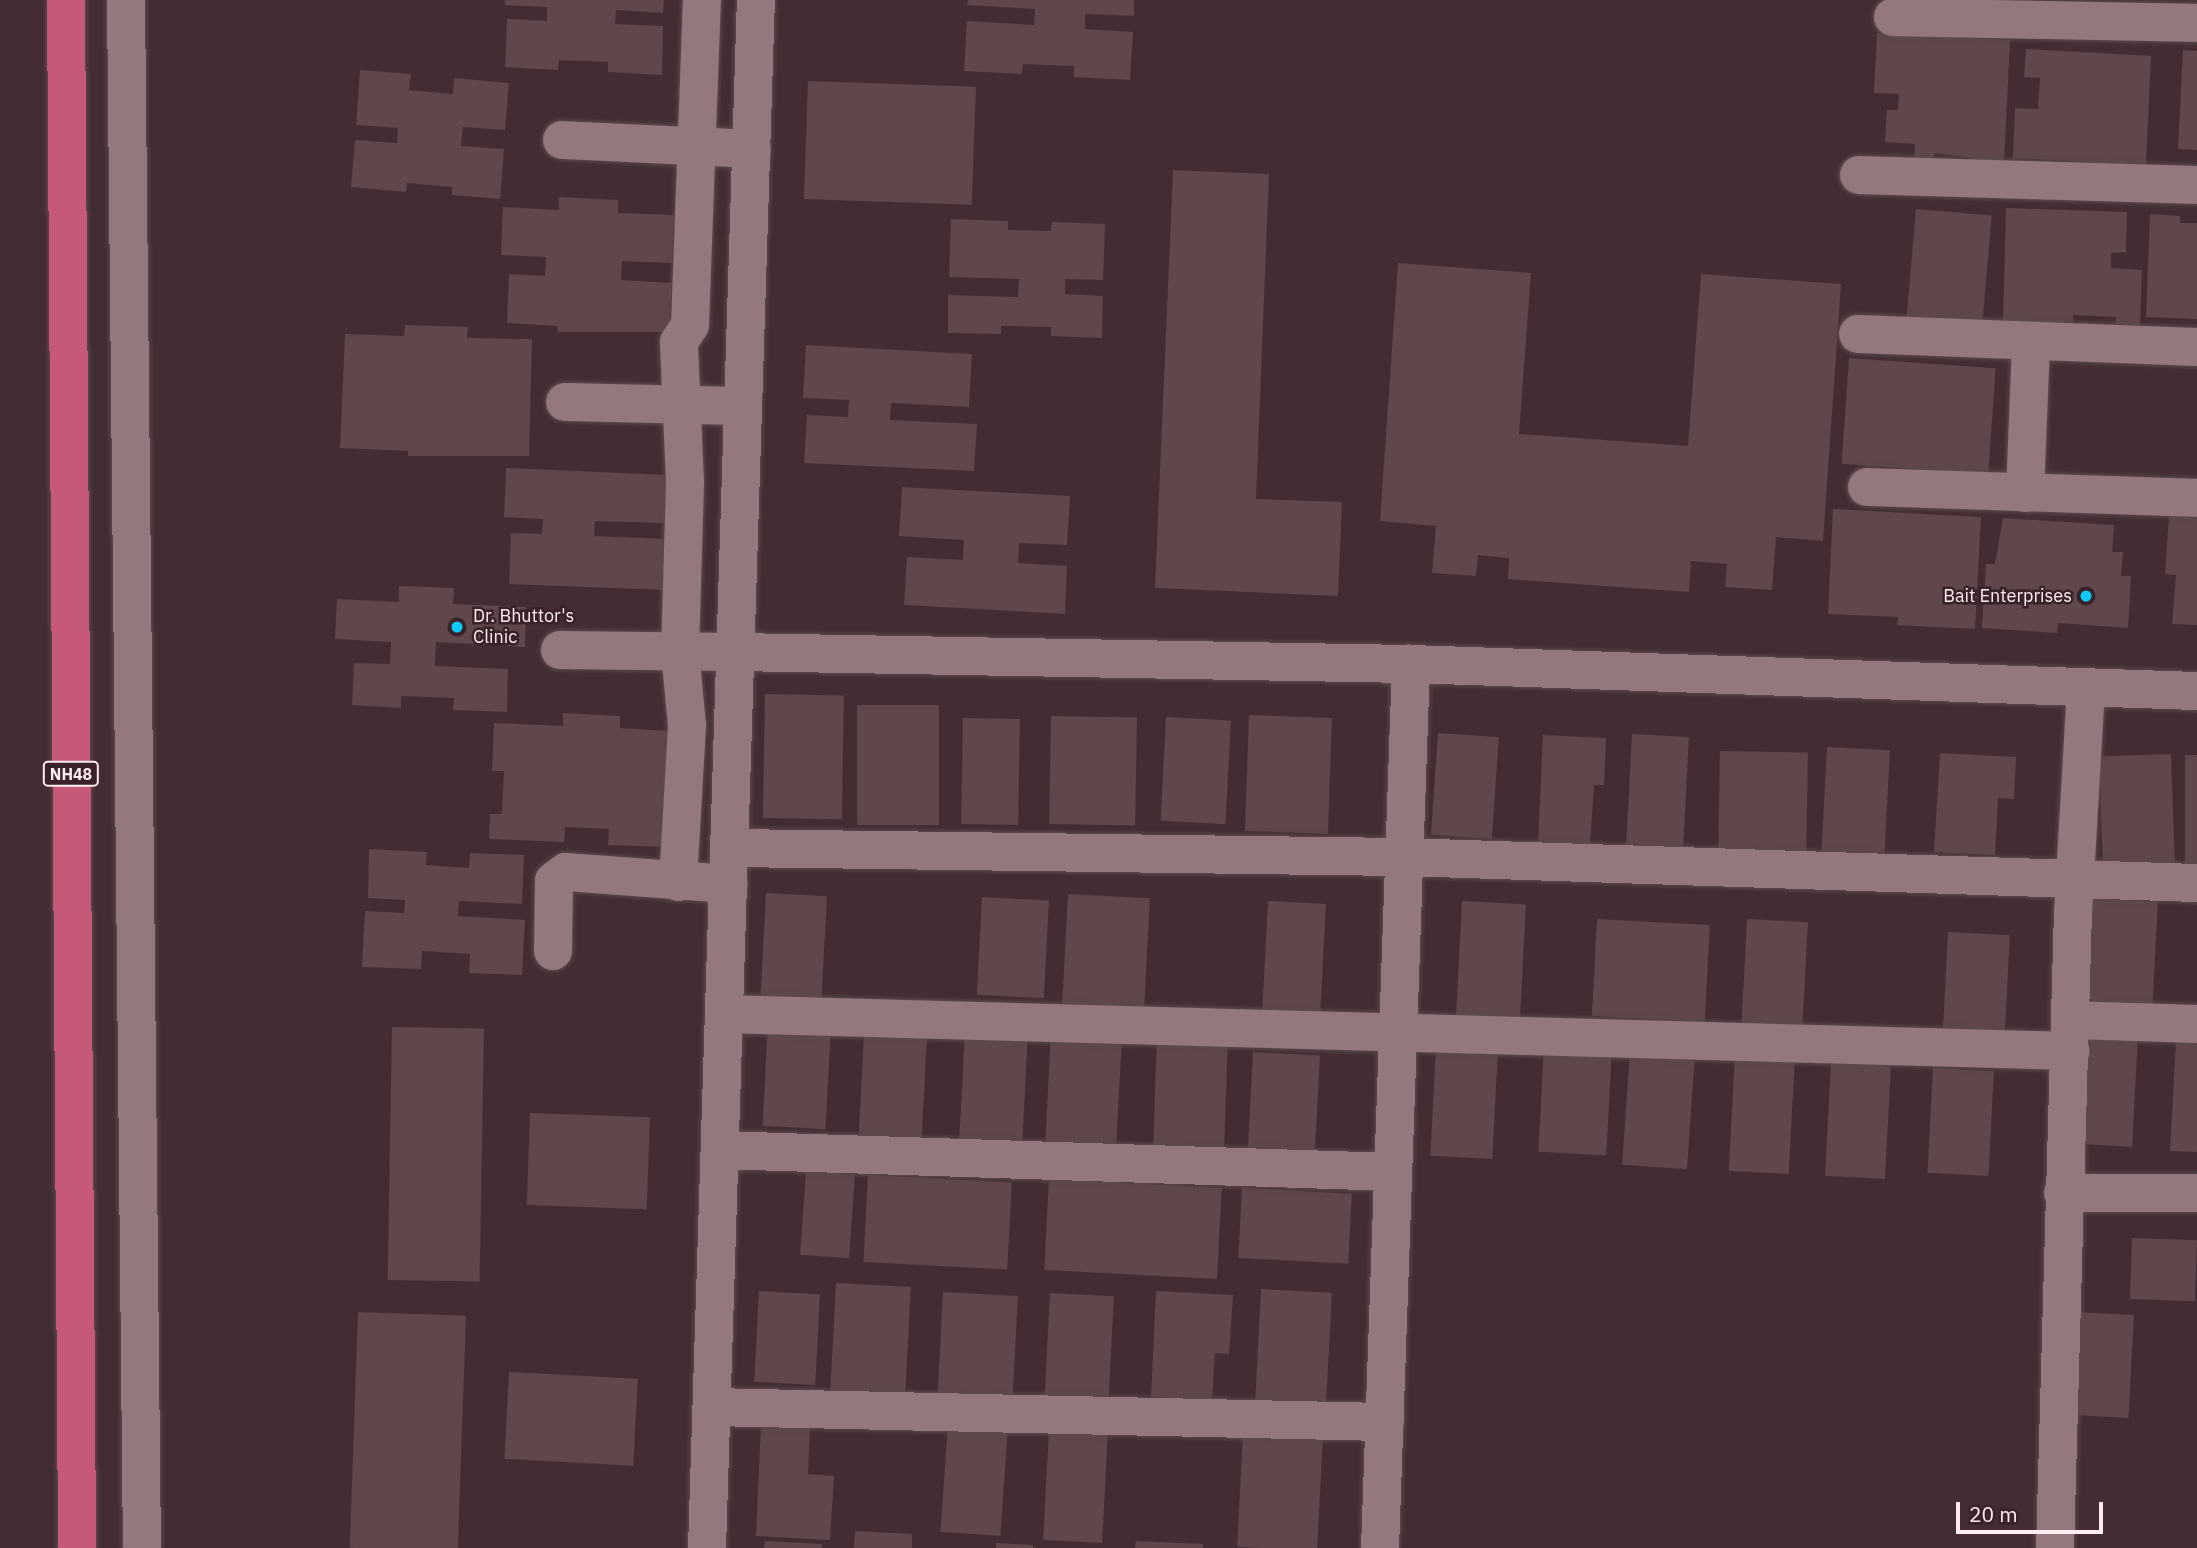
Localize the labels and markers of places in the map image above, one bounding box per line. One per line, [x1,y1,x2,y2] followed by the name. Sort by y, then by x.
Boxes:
[1943,585,2072,607] place label: Bait Enterprises
[2078,588,2094,604] marker: Bait Enterprises
[473,606,574,648] place label: Dr. Bhuttor's Clinic
[447,617,467,637] marker: Dr. Bhuttor's Clinic

